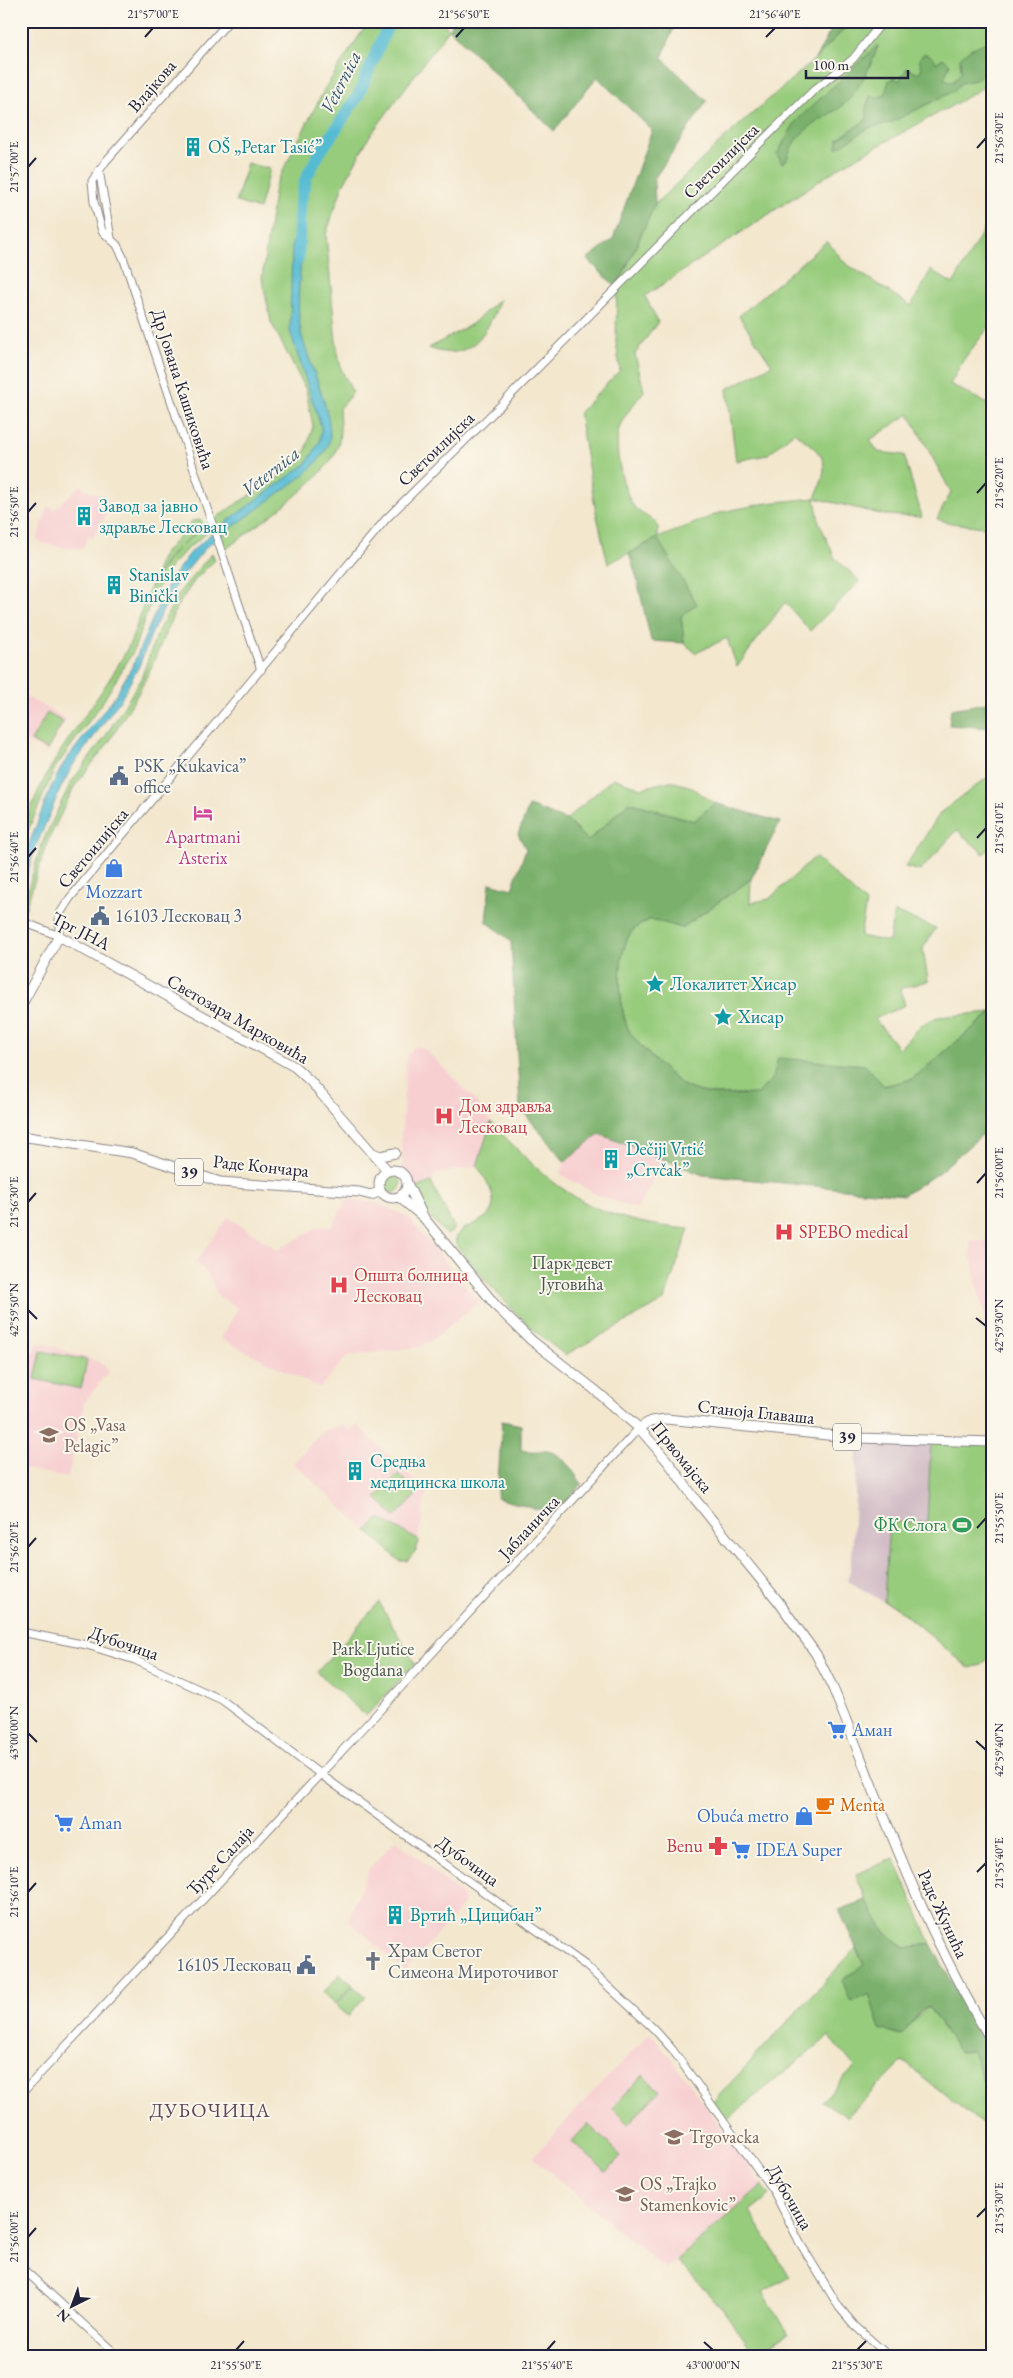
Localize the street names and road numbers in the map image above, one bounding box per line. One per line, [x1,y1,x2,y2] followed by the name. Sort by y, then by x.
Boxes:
[123,54,181,117] street label: Влајкова
[678,117,764,203] street label: Светоилијска
[147,306,221,473] street label: Др Јована Кашиковића
[392,406,479,491] street label: Светоилијска
[52,802,133,893] street label: Светоилијска
[48,906,115,955] street label: Трг ЈНА
[163,968,314,1069] street label: Светозара Марковића
[212,1149,311,1182] street label: Раде Кончара
[175,1158,203,1186] road number: 39
[696,1394,817,1429] street label: Станоја Главаша
[647,1416,719,1498] street label: Првомајска
[833,1424,861,1450] road number: 39
[492,1489,565,1565] street label: Јабланичка
[86,1620,163,1665] street label: Дубочица
[181,1819,259,1900] street label: Ђуре Салаја
[432,1830,505,1892] street label: Дубочица
[913,1866,974,1963] street label: Раде Жунића
[762,2160,819,2234] street label: Дубочица

